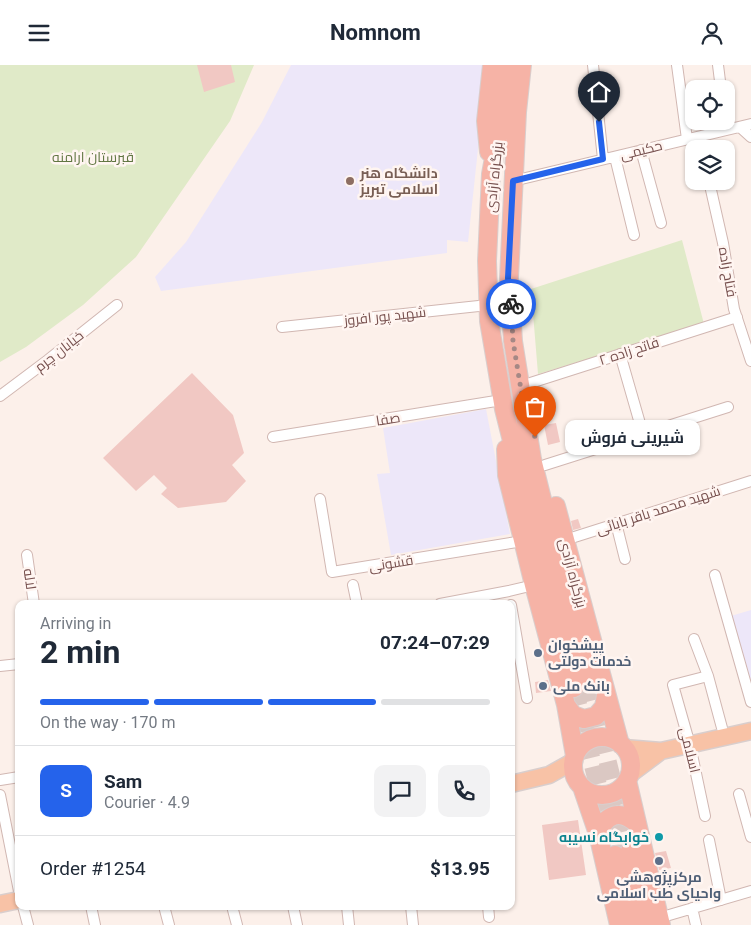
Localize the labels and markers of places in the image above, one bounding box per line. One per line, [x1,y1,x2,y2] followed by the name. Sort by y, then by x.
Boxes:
[578,71,620,122] pin
[359,165,438,198] place label: دانشگاه هنر اسلامی تبریز
[344,175,356,187] marker: دانشگاه هنر اسلامی تبریز
[514,386,556,437] pin
[565,419,700,455] callout: شیرینی فروش
[548,637,631,670] place label: پیشخوان خدمات دولتی
[532,647,544,659] marker: پیشخوان خدمات دولتی
[553,678,610,695] place label: بانک ملی
[537,680,549,692] marker: بانک ملی
[559,829,649,846] place label: خوابگاه نسیبه
[653,831,665,843] marker: خوابگاه نسیبه
[653,855,665,867] marker: مرکزپژوهشی واحیای طب اسلامی
[597,869,721,902] place label: مرکزپژوهشی واحیای طب اسلامی

